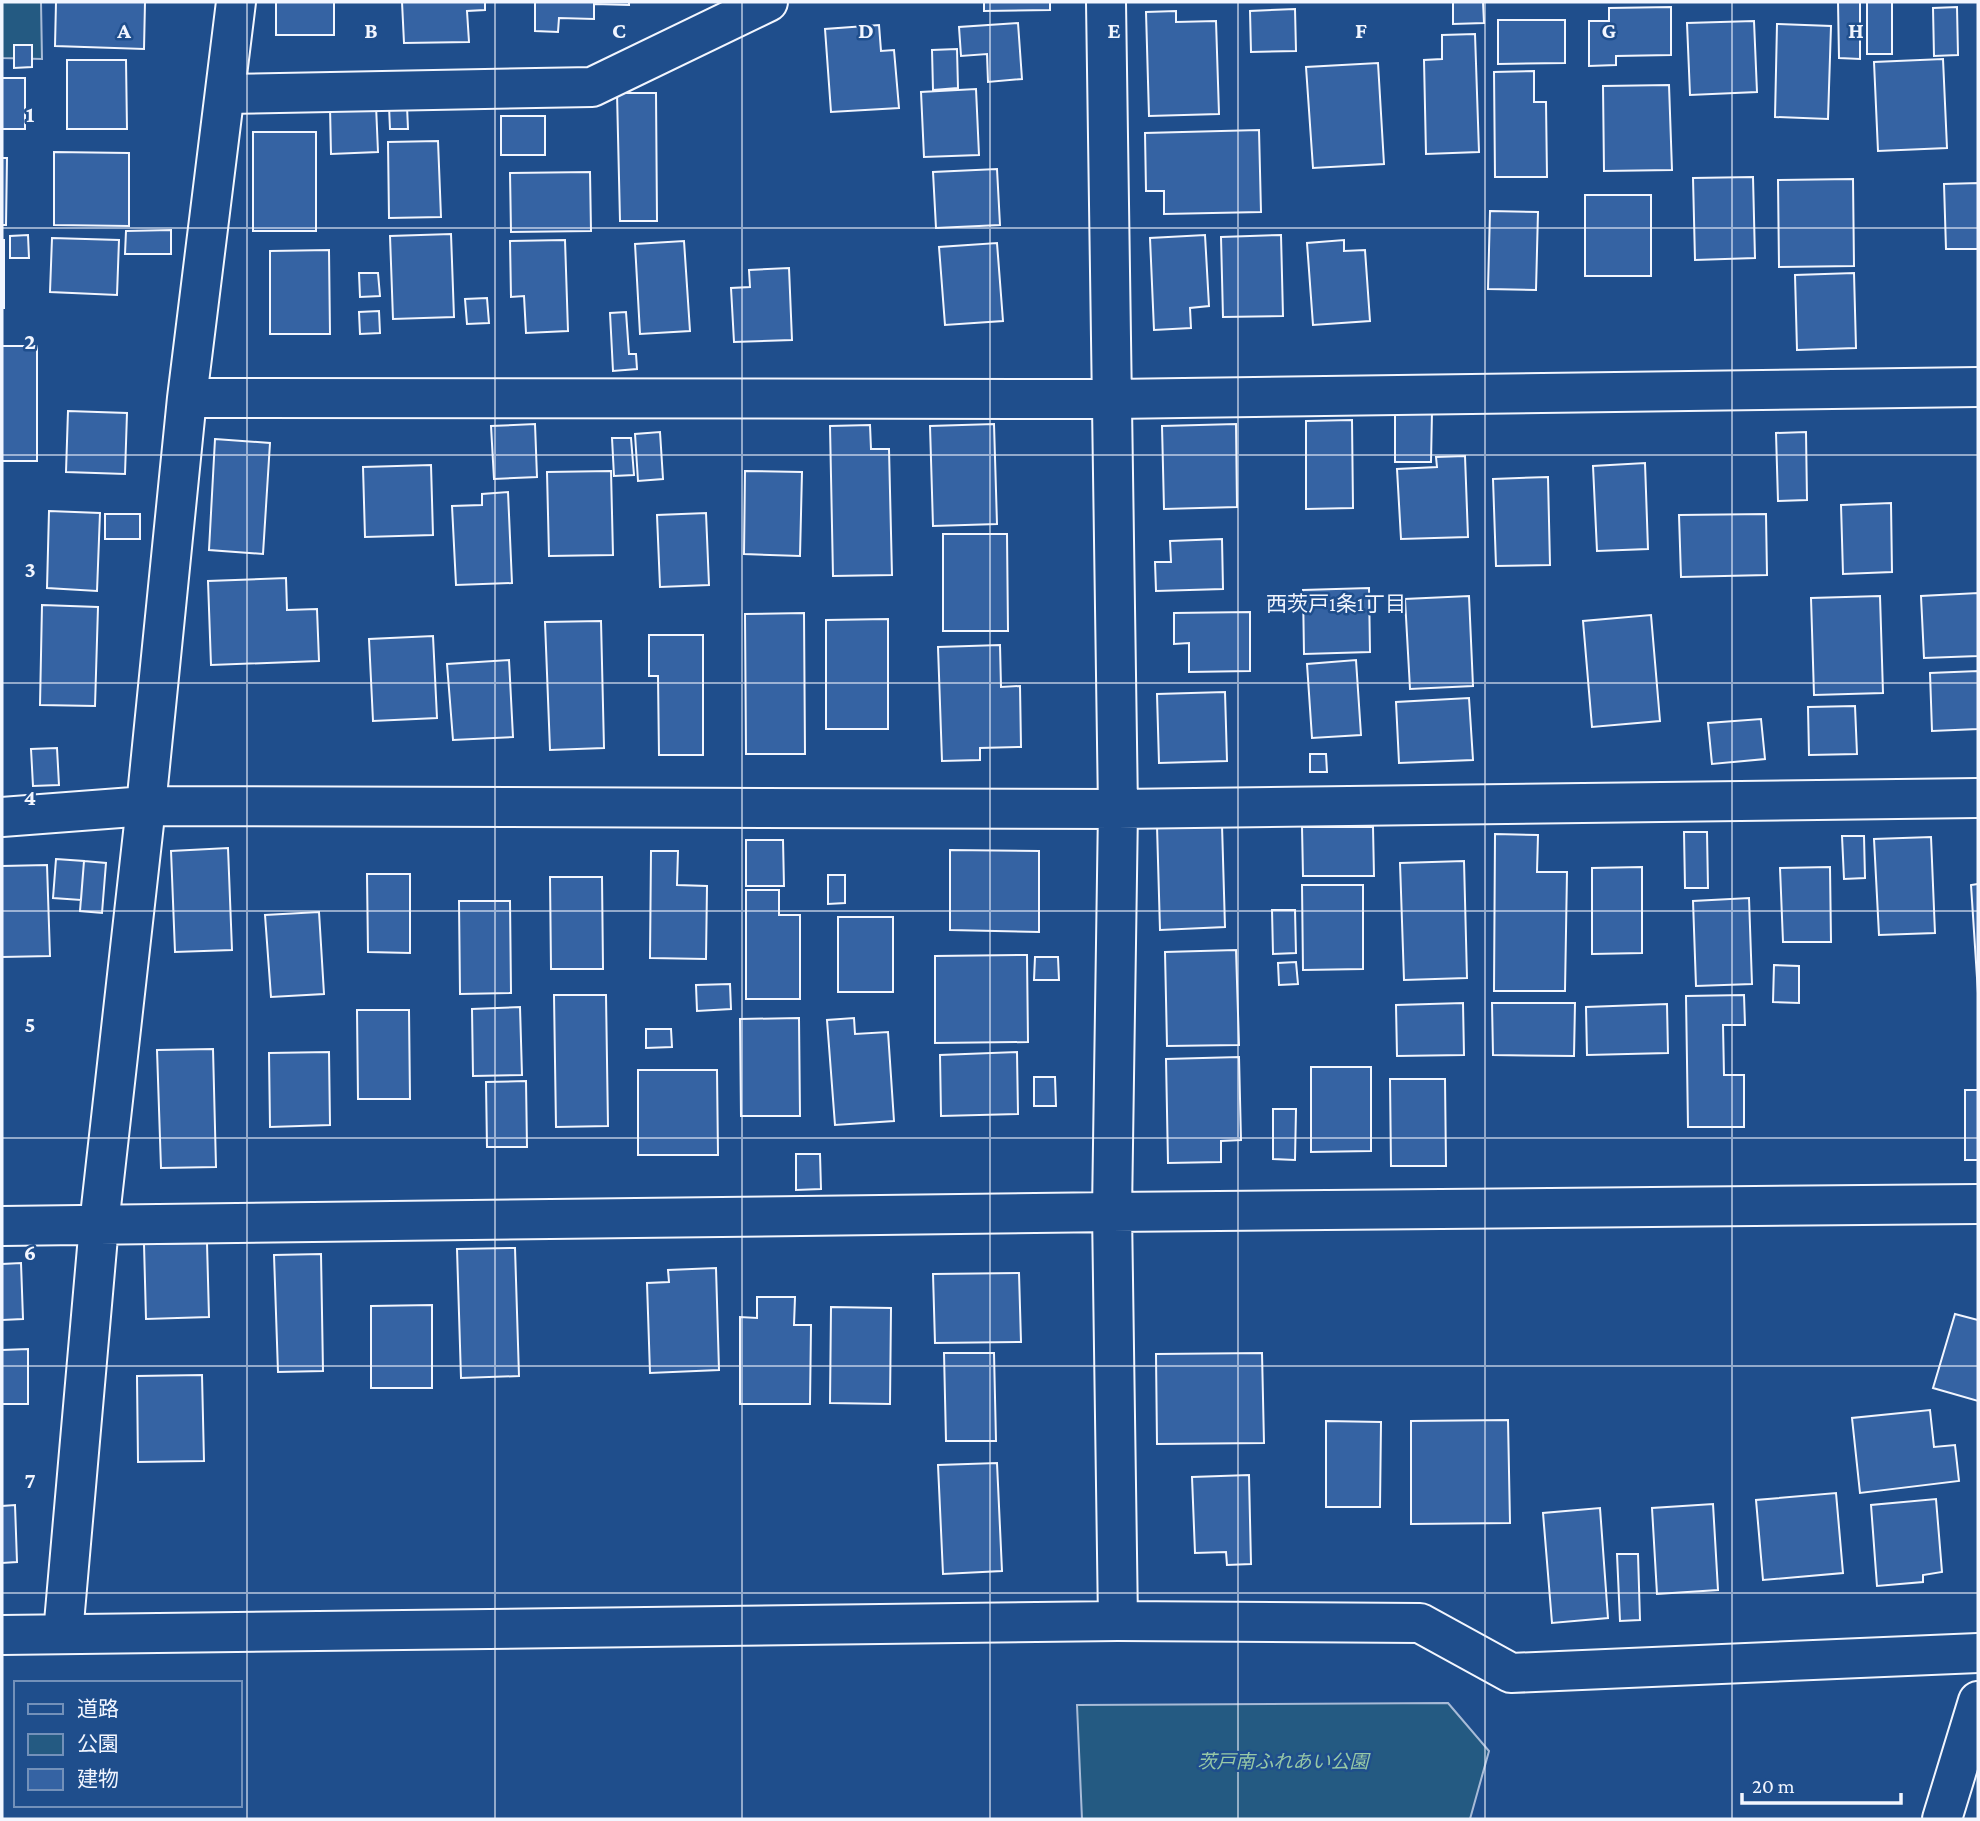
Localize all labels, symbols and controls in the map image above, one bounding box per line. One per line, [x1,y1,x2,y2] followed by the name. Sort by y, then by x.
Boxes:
[116,17,131,43] text: A
[364,17,378,43] text: B
[612,17,626,43] text: C
[858,17,874,43] text: D
[1107,17,1121,43] text: E
[1355,17,1367,43] text: F
[1602,17,1617,43] text: G
[1848,17,1864,43] text: H
[26,101,35,127] text: 1
[24,328,36,354] text: 2
[24,556,36,582] text: 3
[1266,592,1406,616] district label: 西茨戸1条1丁目
[24,784,36,810] text: 4
[24,1011,36,1037] text: 5
[24,1239,36,1265] text: 6
[24,1467,36,1493] text: 7
[14,1681,242,1807] legend
[77,1697,119,1721] text: 道路
[77,1732,119,1756] text: 公園
[1197,1751,1371,1772] park label: 茨戸南ふれあい公園
[1742,1762,1901,1806] scale bar
[77,1767,119,1791] text: 建物
[1752,1774,1795,1798] text: 20 m

